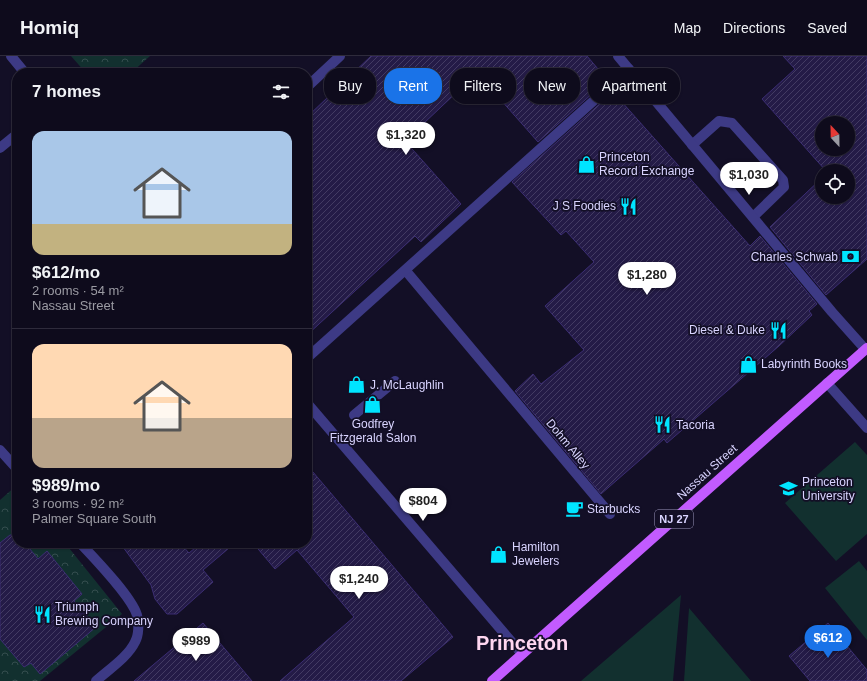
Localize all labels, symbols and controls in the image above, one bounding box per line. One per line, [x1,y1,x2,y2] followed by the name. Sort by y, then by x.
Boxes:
[20,17,79,38] text: Homiq
[674,20,701,36] text: Map
[723,20,785,36] text: Directions
[807,20,847,36] text: Saved
[324,68,376,104] chip: Buy
[384,68,442,104] chip: Rent
[450,68,516,104] chip: Filters
[524,68,580,104] chip: New
[588,68,680,104] chip: Apartment
[270,81,292,103] icon: filters
[32,82,101,101] text: 7 homes
[815,116,855,156] north arrow
[815,116,855,204] map controls
[373,122,439,156] pin: $1,320
[386,127,426,142] text: $1,320
[599,150,695,178] place label: Princeton Record Exchange
[576,154,596,174] shop icon: Princeton Record Exchange
[126,157,198,229] icon: home
[716,162,782,196] pin: $1,030
[815,164,855,204] button: locate
[729,167,769,182] text: $1,030
[619,196,639,216] restaurant icon: J S Foodies
[553,199,616,213] place label: J S Foodies
[841,247,861,267] bank icon: Charles Schwab
[751,250,838,264] place label: Charles Schwab
[614,262,680,296] pin: $1,280
[32,263,100,282] text: $612/mo
[627,267,667,282] text: $1,280
[32,283,124,298] text: 2 rooms · 54 m²
[32,298,114,313] text: Nassau Street
[768,320,788,340] restaurant icon: Diesel & Duke
[689,323,765,337] place label: Diesel & Duke
[738,354,758,374] shop icon: Labyrinth Books
[761,357,847,371] place label: Labyrinth Books
[126,370,198,442] icon: home
[347,375,367,395] shop icon: J. McLaughlin
[370,378,444,392] place label: J. McLaughlin
[363,395,383,415] shop icon: Godfrey Fitzgerald Salon
[653,415,673,435] restaurant icon: Tacoria
[543,416,593,472] street label: Dohm Alley
[330,417,416,445] place label: Godfrey Fitzgerald Salon
[676,418,715,432] place label: Tacoria
[674,441,740,503] street label: Nassau Street
[802,475,855,503] place label: Princeton University
[32,476,100,495] text: $989/mo
[779,479,799,499] school or university icon: Princeton University
[399,488,447,522] pin: $804
[409,493,437,508] text: $804
[32,496,124,511] text: 3 rooms · 92 m²
[564,499,584,519] cafe icon: Starbucks
[587,502,640,516] place label: Starbucks
[655,510,693,528] road number: NJ 27
[32,511,156,526] text: Palmer Square South
[512,540,559,568] place label: Hamilton Jewelers
[489,544,509,564] shop icon: Hamilton Jewelers
[326,566,392,600] pin: $1,240
[339,571,379,586] text: $1,240
[55,600,153,628] place label: Triumph Brewing Company
[32,604,52,624] restaurant icon: Triumph Brewing Company
[804,625,852,659] pin: $612
[172,628,220,662] pin: $989
[814,630,842,645] text: $612
[476,632,568,654] district label: Princeton
[182,633,210,648] text: $989

